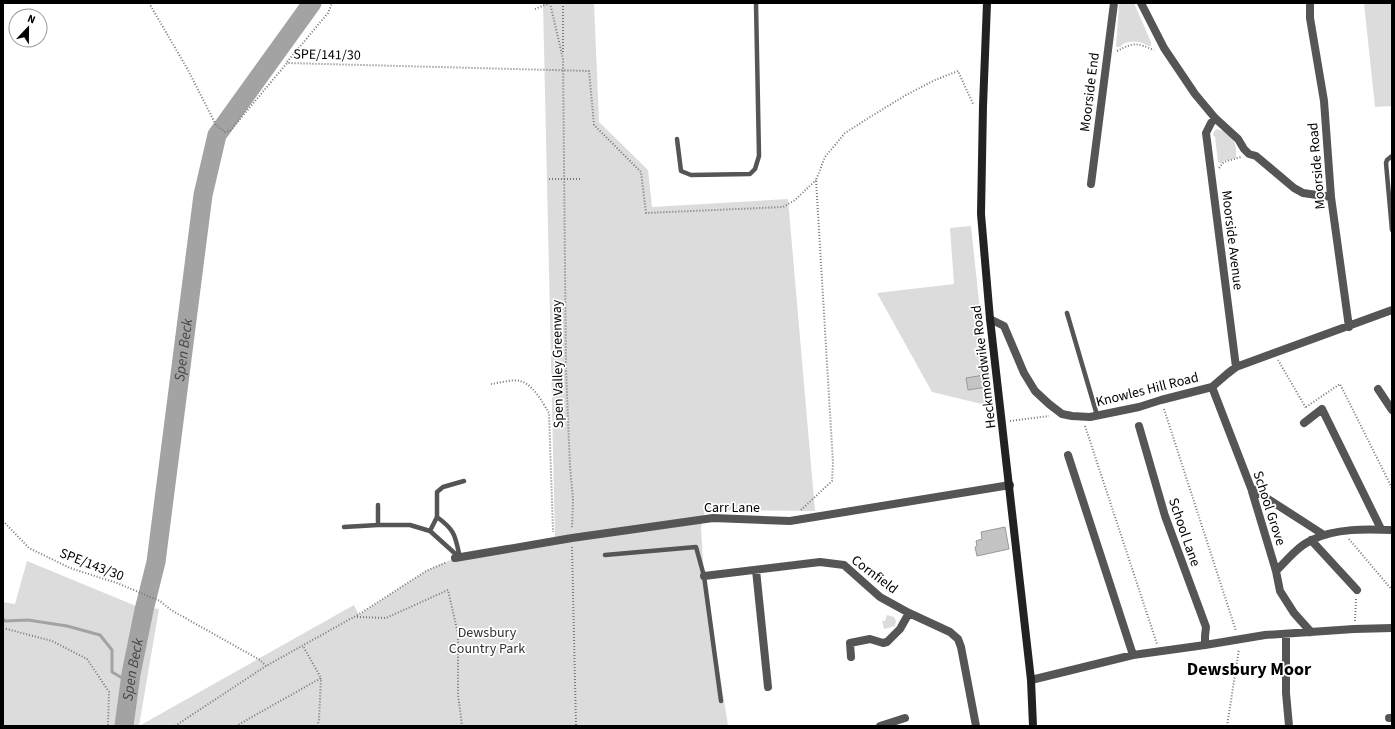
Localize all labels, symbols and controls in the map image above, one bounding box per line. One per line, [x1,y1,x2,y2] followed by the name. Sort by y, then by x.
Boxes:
[8,8,48,48] north arrow
[25,11,38,28] text: N
[293,44,361,66] street label: SPE/141/30
[1075,51,1105,133] street label: Moorside End
[1303,122,1331,210] street label: Moorside Road
[1216,189,1248,291] street label: Moorside Avenue
[547,299,569,428] street label: Spen Valley Greenway
[967,304,1001,430] street label: Heckmondwike Road
[169,317,198,383] water label: Spen Beck
[1094,368,1201,412] street label: Knowles Hill Road
[1248,468,1291,548] street label: School Grove
[1163,495,1205,569] street label: School Lane
[704,498,760,518] street label: Carr Lane
[57,544,127,586] street label: SPE/143/30
[847,551,902,599] street label: Cornfield
[449,623,525,659] park label: Dewsbury Country Park
[117,636,149,702] water label: Spen Beck
[1187,657,1312,682] district label: Dewsbury Moor

